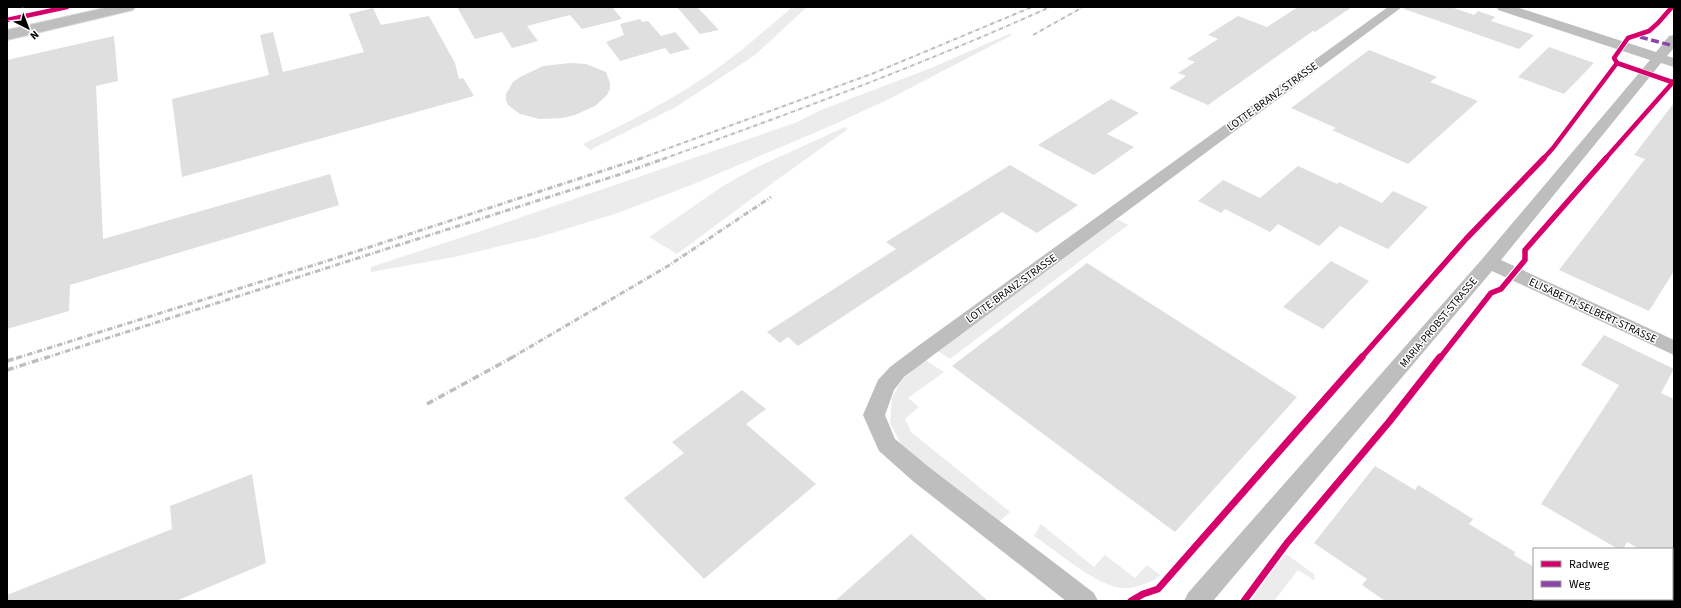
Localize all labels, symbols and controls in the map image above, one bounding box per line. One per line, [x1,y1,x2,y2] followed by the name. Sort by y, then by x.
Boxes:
[8,8,48,48] north arrow
[27,27,42,43] text: N
[1224,58,1321,134] street label: LOTTE-BRANZ-STRASSE
[963,250,1060,326] street label: LOTTE-BRANZ-STRASSE
[1396,274,1481,371] street label: MARIA-PROBST-STRASSE
[1526,274,1659,347] street label: ELISABETH-SELBERT-STRASSE
[1533,548,1673,600] legend
[1569,556,1609,573] text: Radweg
[1569,576,1590,593] text: Weg

